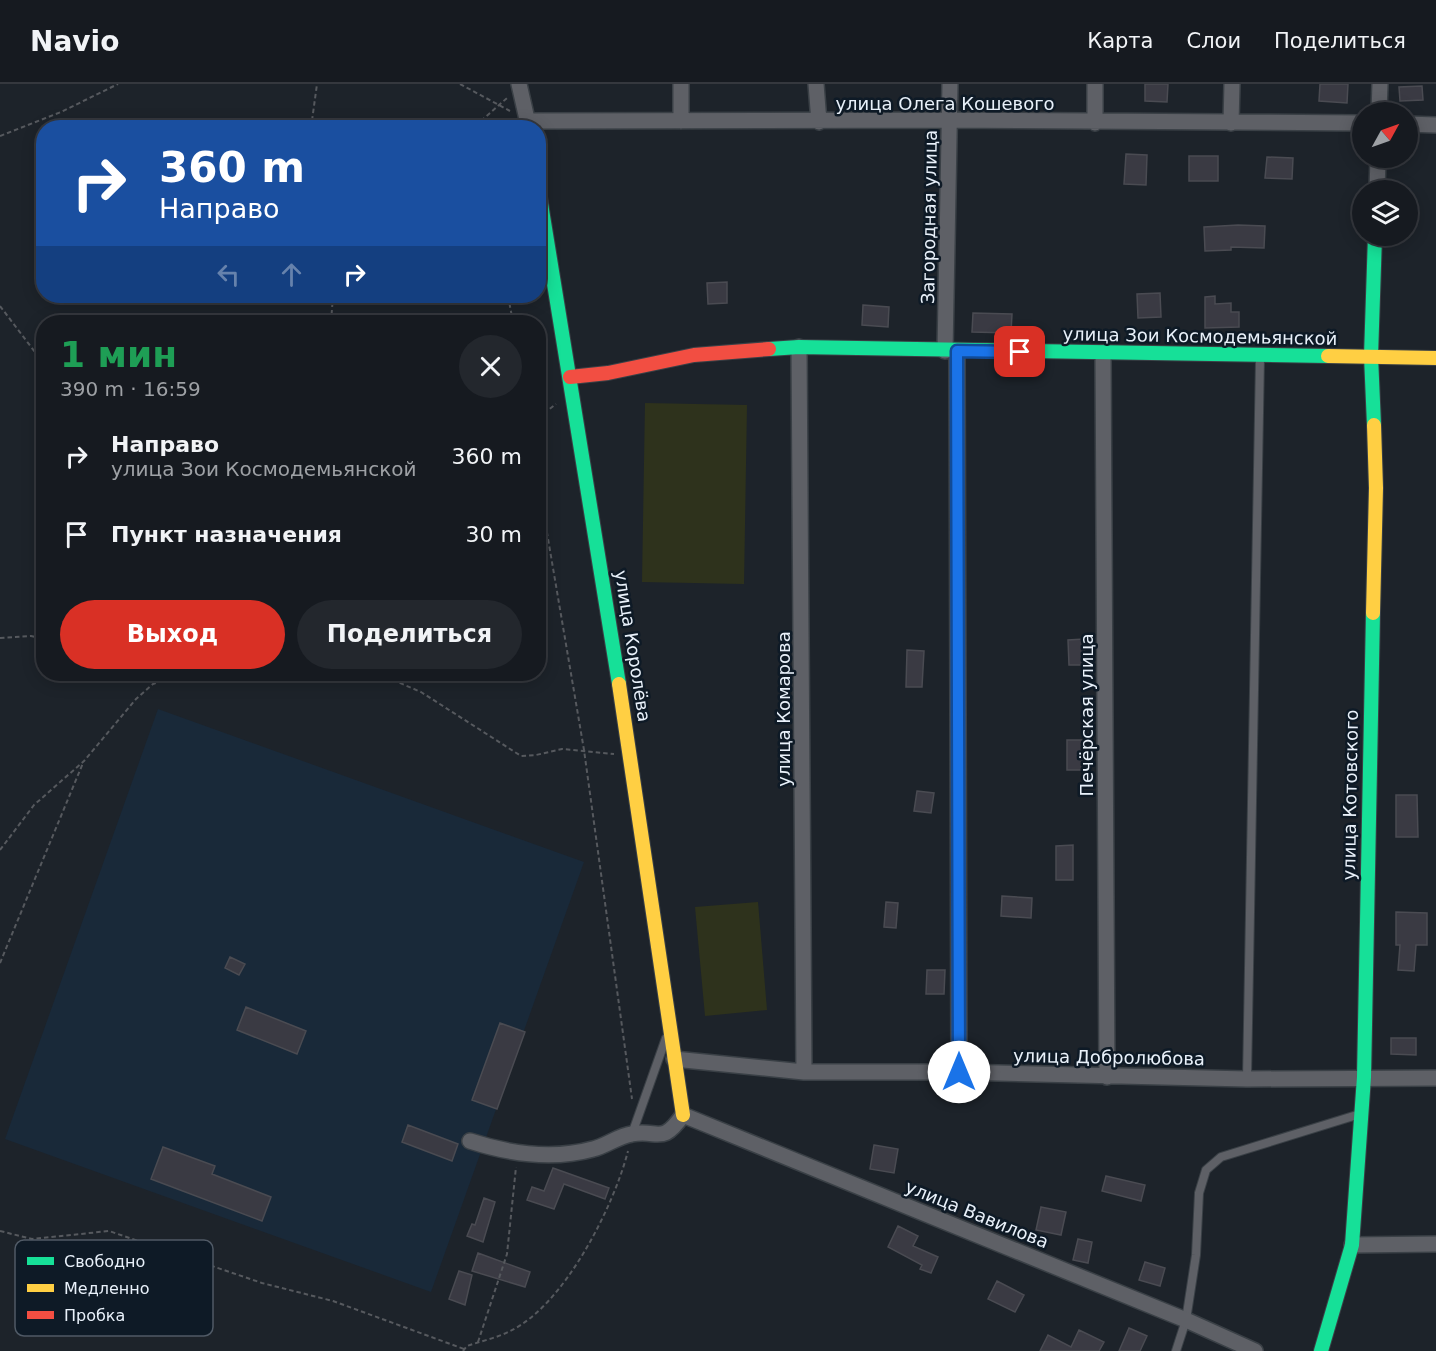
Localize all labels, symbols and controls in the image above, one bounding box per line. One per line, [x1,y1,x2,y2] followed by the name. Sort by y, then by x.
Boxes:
[30,25,119,58] text: Navio
[1087,29,1153,53] text: Карта
[1186,29,1241,53] text: Слои
[1274,29,1406,53] text: Поделиться
[835,93,1055,114] street label: улица Олега Кошевого
[1352,102,1418,168] north arrow
[1352,102,1418,246] map controls
[917,130,941,304] street label: Загородная улица
[159,143,305,192] text: 360 m
[60,144,138,222] icon: right
[1352,180,1418,246] button: layers
[159,193,280,224] text: Направо
[212,258,245,291] icon: left
[275,258,308,291] icon: ahead
[338,258,371,291] icon: right
[1062,323,1338,349] street label: улица Зои Космодемьянской
[994,326,1045,377] pin
[60,334,177,375] text: 1 мин
[459,335,522,398] button: close
[1003,335,1036,368] icon: arrive
[60,377,201,401] text: 390 m · 16:59
[111,432,219,457] text: Направо
[60,440,93,473] icon: right
[452,444,522,469] text: 360 m
[111,457,416,481] text: улица Зои Космодемьянской
[60,518,93,551] icon: arrive
[111,522,342,547] text: Пункт назначения
[466,522,522,547] text: 30 m
[611,569,655,723] street label: улица Королёва
[60,600,285,669] button: Выход
[297,600,522,669] button: Поделиться
[773,631,794,787] street label: улица Комарова
[1076,633,1097,797] street label: Печёрская улица
[1338,709,1362,881] street label: улица Котовского
[927,1040,991,1104] position arrow
[1013,1045,1205,1069] street label: улица Добролюбова
[902,1176,1052,1252] street label: улица Вавилова
[15,1240,213,1336] legend
[64,1252,145,1271] text: Свободно
[64,1279,150,1298] text: Медленно
[64,1306,125,1325] text: Пробка

